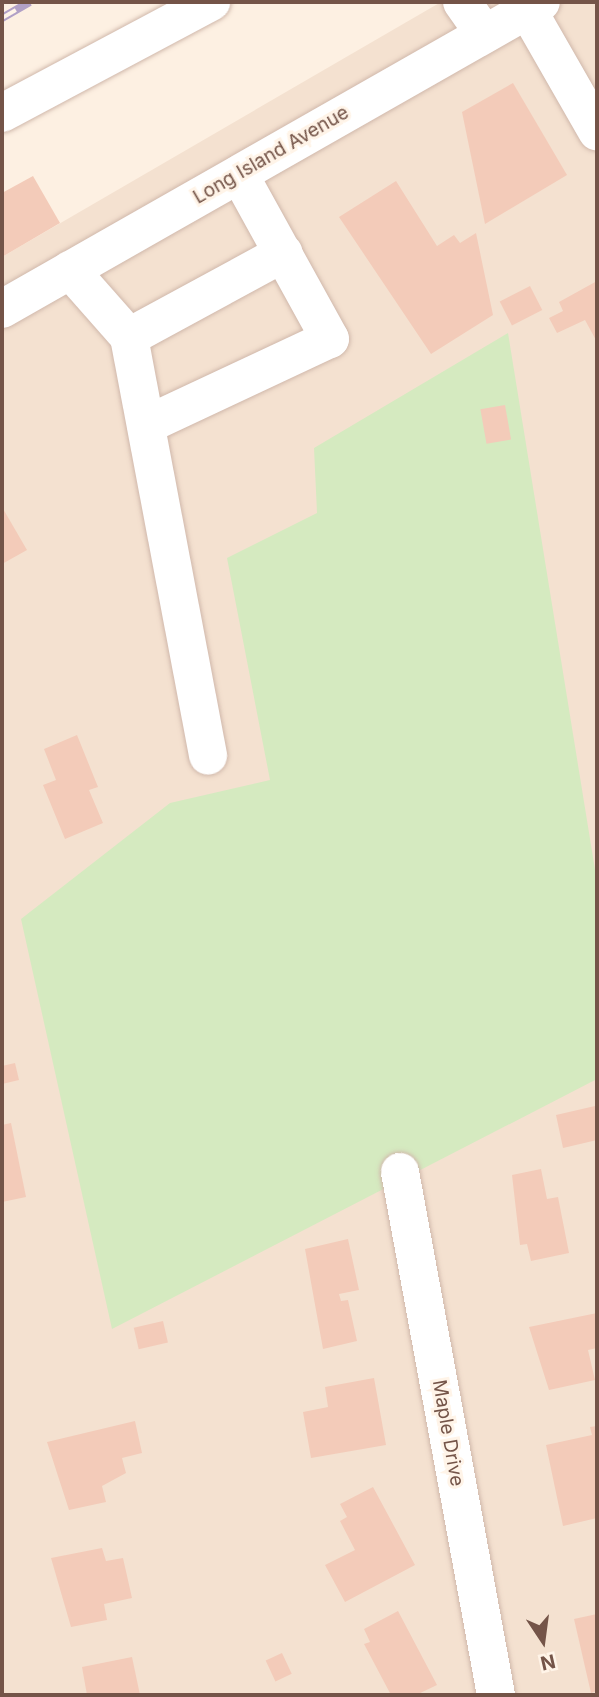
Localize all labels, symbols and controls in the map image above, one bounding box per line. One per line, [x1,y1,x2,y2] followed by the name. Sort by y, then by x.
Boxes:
[189,101,353,209] street label: Long Island Avenue
[427,1378,469,1488] street label: Maple Drive
[508,1606,578,1676] north arrow
[538,1649,557,1675] text: N

